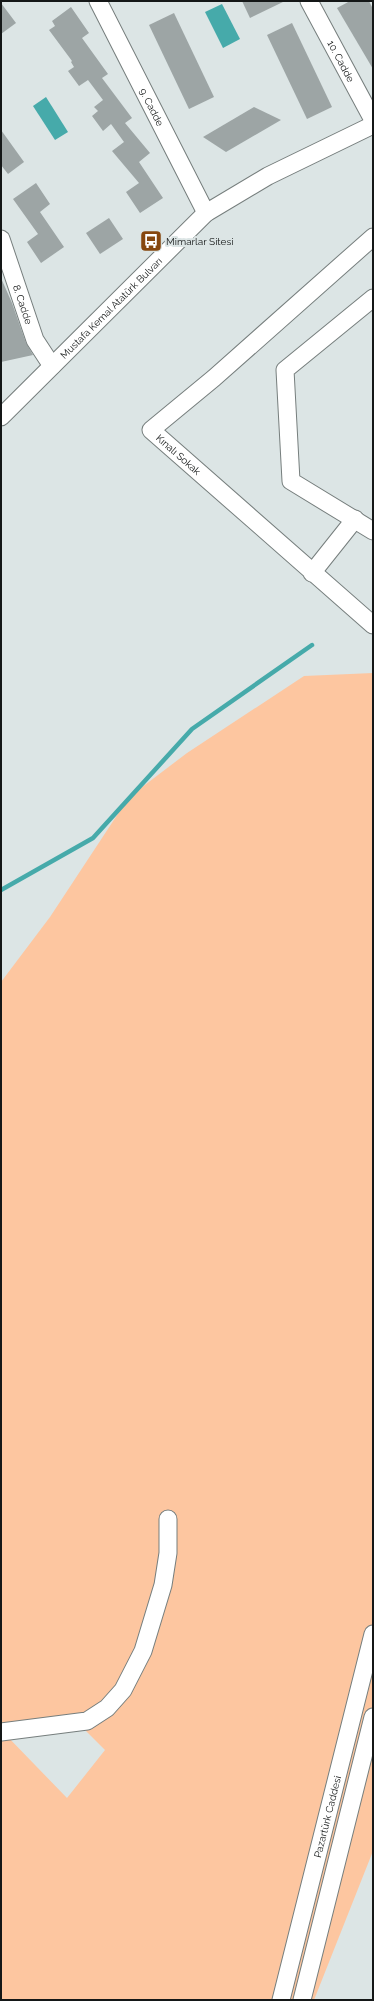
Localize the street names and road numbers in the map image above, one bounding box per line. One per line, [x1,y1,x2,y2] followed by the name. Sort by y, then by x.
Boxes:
[326,38,357,84] street label: 10. Cadde
[138,86,166,128] street label: 9. Cadde
[58,255,164,360] street label: Mustafa Kemal Atatürk Bulvarı
[11,283,35,326] street label: 8. Cadde
[154,432,204,477] street label: Kınalı Sokak
[312,1775,343,1859] street label: Pazartürk Caddesi

